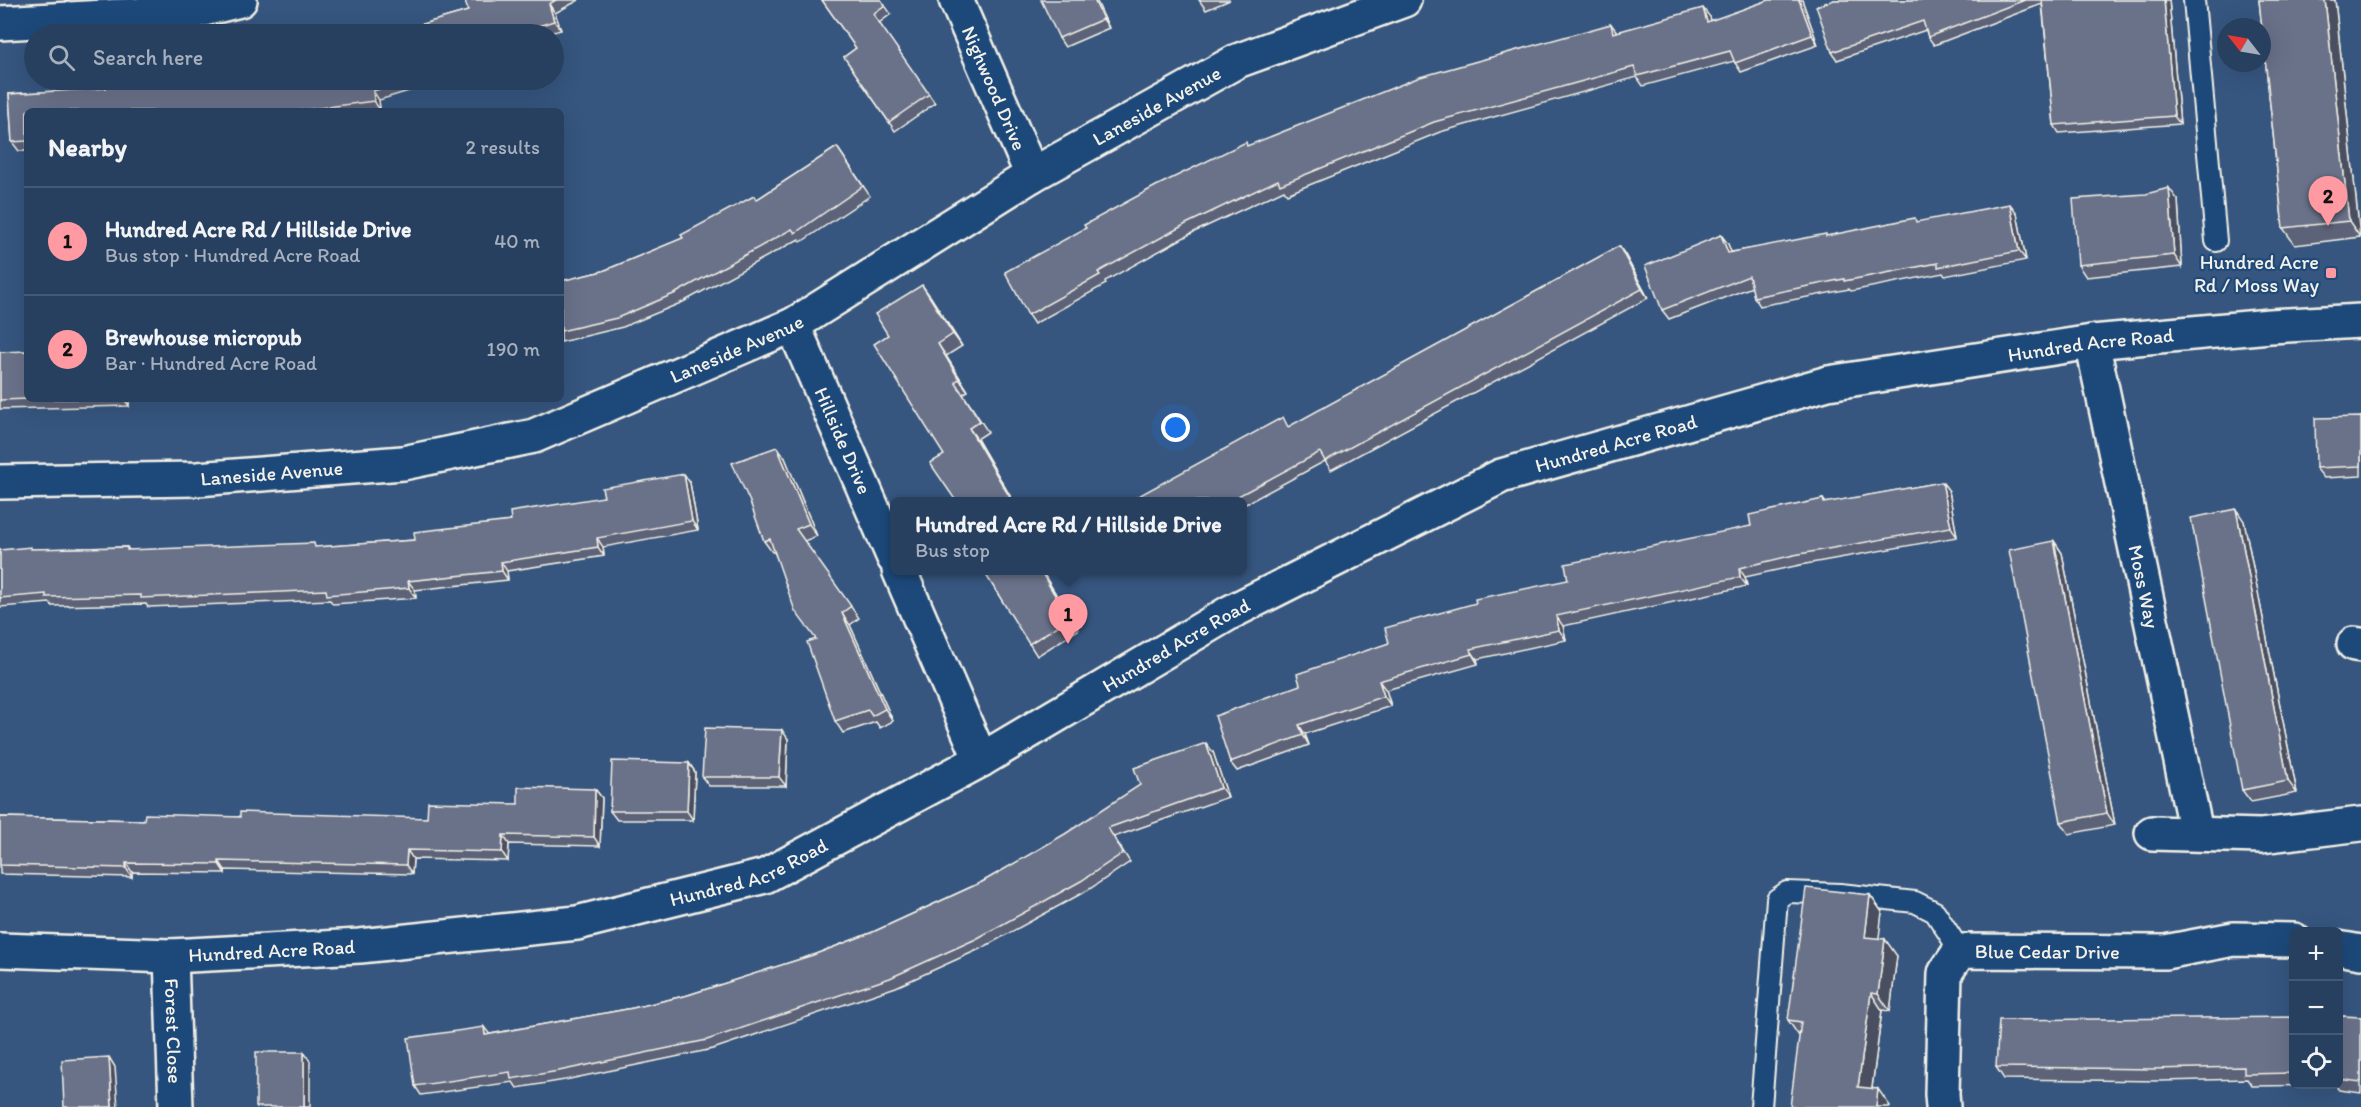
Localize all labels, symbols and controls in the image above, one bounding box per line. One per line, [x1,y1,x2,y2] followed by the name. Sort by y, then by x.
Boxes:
[2217,18,2271,72] north arrow
[957,22,1032,154] street label: Nighwood Drive
[24,24,564,90] search box
[45,41,78,74] icon: search
[93,44,203,71] text: Search here
[1088,60,1225,151] street label: Laneside Avenue
[48,131,127,163] text: Nearby
[466,135,540,159] text: 2 results
[2308,176,2348,226] pin: 2
[105,216,411,243] text: Hundred Acre Rd / Hillside Drive
[63,229,72,253] text: 1
[494,229,540,253] text: 40 m
[105,243,360,267] text: Bus stop · Hundred Acre Road
[2194,250,2320,297] place label: Hundred Acre Rd / Moss Way
[2324,266,2338,280] marker: Hundred Acre Rd / Moss Way
[666,309,808,388] street label: Laneside Avenue
[2006,323,2175,367] street label: Hundred Acre Road
[105,324,302,351] text: Brewhouse micropub
[62,337,73,361] text: 2
[487,337,540,361] text: 190 m
[105,351,317,375] text: Bar · Hundred Acre Road
[809,383,877,498] street label: Hillside Drive
[1532,409,1700,478] street label: Hundred Acre Road
[1161,413,1190,442] your location
[200,456,344,491] street label: Laneside Avenue
[890,497,1247,575] popup
[915,511,1222,538] text: Hundred Acre Rd / Hillside Drive
[915,538,990,562] text: Bus stop
[2123,543,2165,631] street label: Moss Way
[1098,593,1254,697] street label: Hundred Acre Road
[1048,594,1088,644] pin: 1
[667,833,832,911] street label: Hundred Acre Road
[2289,927,2343,1089] map controls
[2289,927,2343,981] button: +
[188,934,356,967] street label: Hundred Acre Road
[1975,939,2120,964] street label: Blue Cedar Drive
[160,978,187,1084] street label: Forest Close
[2289,981,2343,1035] button: −
[2289,1035,2343,1089] button: locate

